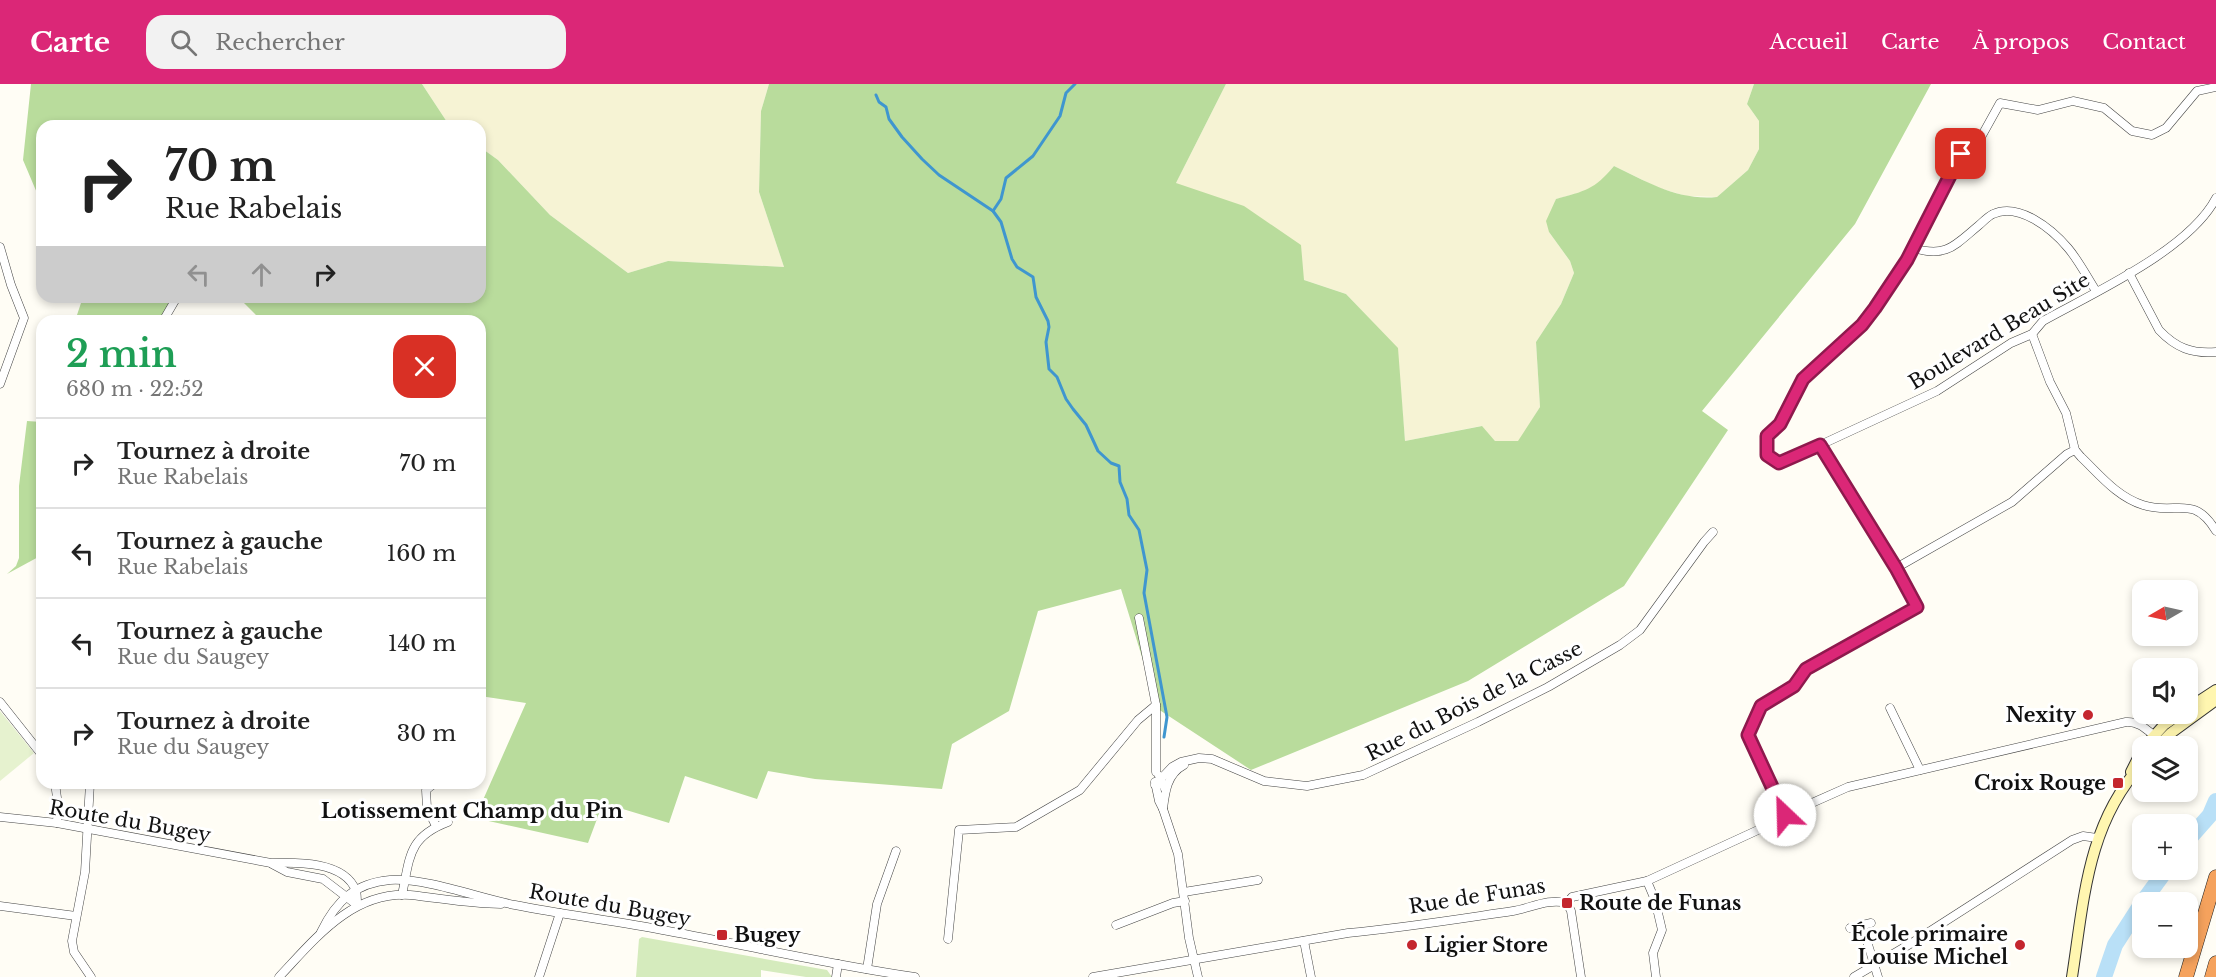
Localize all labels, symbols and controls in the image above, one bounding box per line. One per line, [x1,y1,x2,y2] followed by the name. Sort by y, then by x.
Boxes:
[146,15,566,69] search box
[30,25,110,60] text: Carte
[167,26,200,59] icon: search
[215,29,345,56] text: Rechercher
[1770,29,1848,55] text: Accueil
[1881,29,1940,55] text: Carte
[1973,29,2069,55] text: À propos
[2102,29,2186,55] text: Contact
[1935,128,1986,179] pin
[1944,137,1977,170] icon: arrive
[165,140,276,192] text: 70 m
[66,144,144,222] icon: right
[165,192,342,225] text: Rue Rabelais
[182,258,215,291] icon: left
[245,258,278,291] icon: ahead
[308,258,341,291] icon: right
[1904,267,2094,395] street label: Boulevard Beau Site
[66,332,177,377] text: 2 min
[393,335,456,398] button: close
[66,377,204,401] text: 680 m · 22:52
[117,438,310,465] text: Tournez à droite
[66,447,99,480] icon: right
[399,450,456,477] text: 70 m
[117,465,248,489] text: Rue Rabelais
[117,528,323,555] text: Tournez à gauche
[66,537,99,570] icon: left
[386,540,456,567] text: 160 m
[117,555,248,579] text: Rue Rabelais
[2132,580,2198,646] north arrow
[2132,580,2198,958] map controls
[117,618,323,645] text: Tournez à gauche
[66,627,99,660] icon: left
[388,630,456,657] text: 140 m
[1362,636,1586,766] street label: Rue du Bois de la Casse
[117,645,269,669] text: Rue du Saugey
[2132,658,2198,724] button: sound
[2005,703,2077,727] place label: Nexity
[117,708,310,735] text: Tournez à droite
[2081,708,2095,722] marker: Nexity
[66,717,99,750] icon: right
[397,720,456,747] text: 30 m
[117,735,269,759] text: Rue du Saugey
[2132,736,2198,802] button: layers
[1974,771,2106,795] place label: Croix Rouge
[2111,776,2125,790] marker: Croix Rouge
[1753,783,1817,847] position arrow
[47,795,213,847] street label: Route du Bugey
[321,798,623,824] district label: Lotissement Champ du Pin
[2132,814,2198,880] button: +
[1407,873,1547,919] street label: Rue de Funas
[527,879,693,931] street label: Route du Bugey
[1579,891,1741,915] place label: Route de Funas
[2132,892,2198,958] button: −
[1560,896,1574,910] marker: Route de Funas
[1851,921,2008,969] place label: École primaire Louise Michel
[734,923,802,947] place label: Bugey
[715,928,729,942] marker: Bugey
[1424,933,1548,957] place label: Ligier Store
[1405,938,1419,952] marker: Ligier Store
[2013,938,2027,952] marker: École primaire Louise Michel

